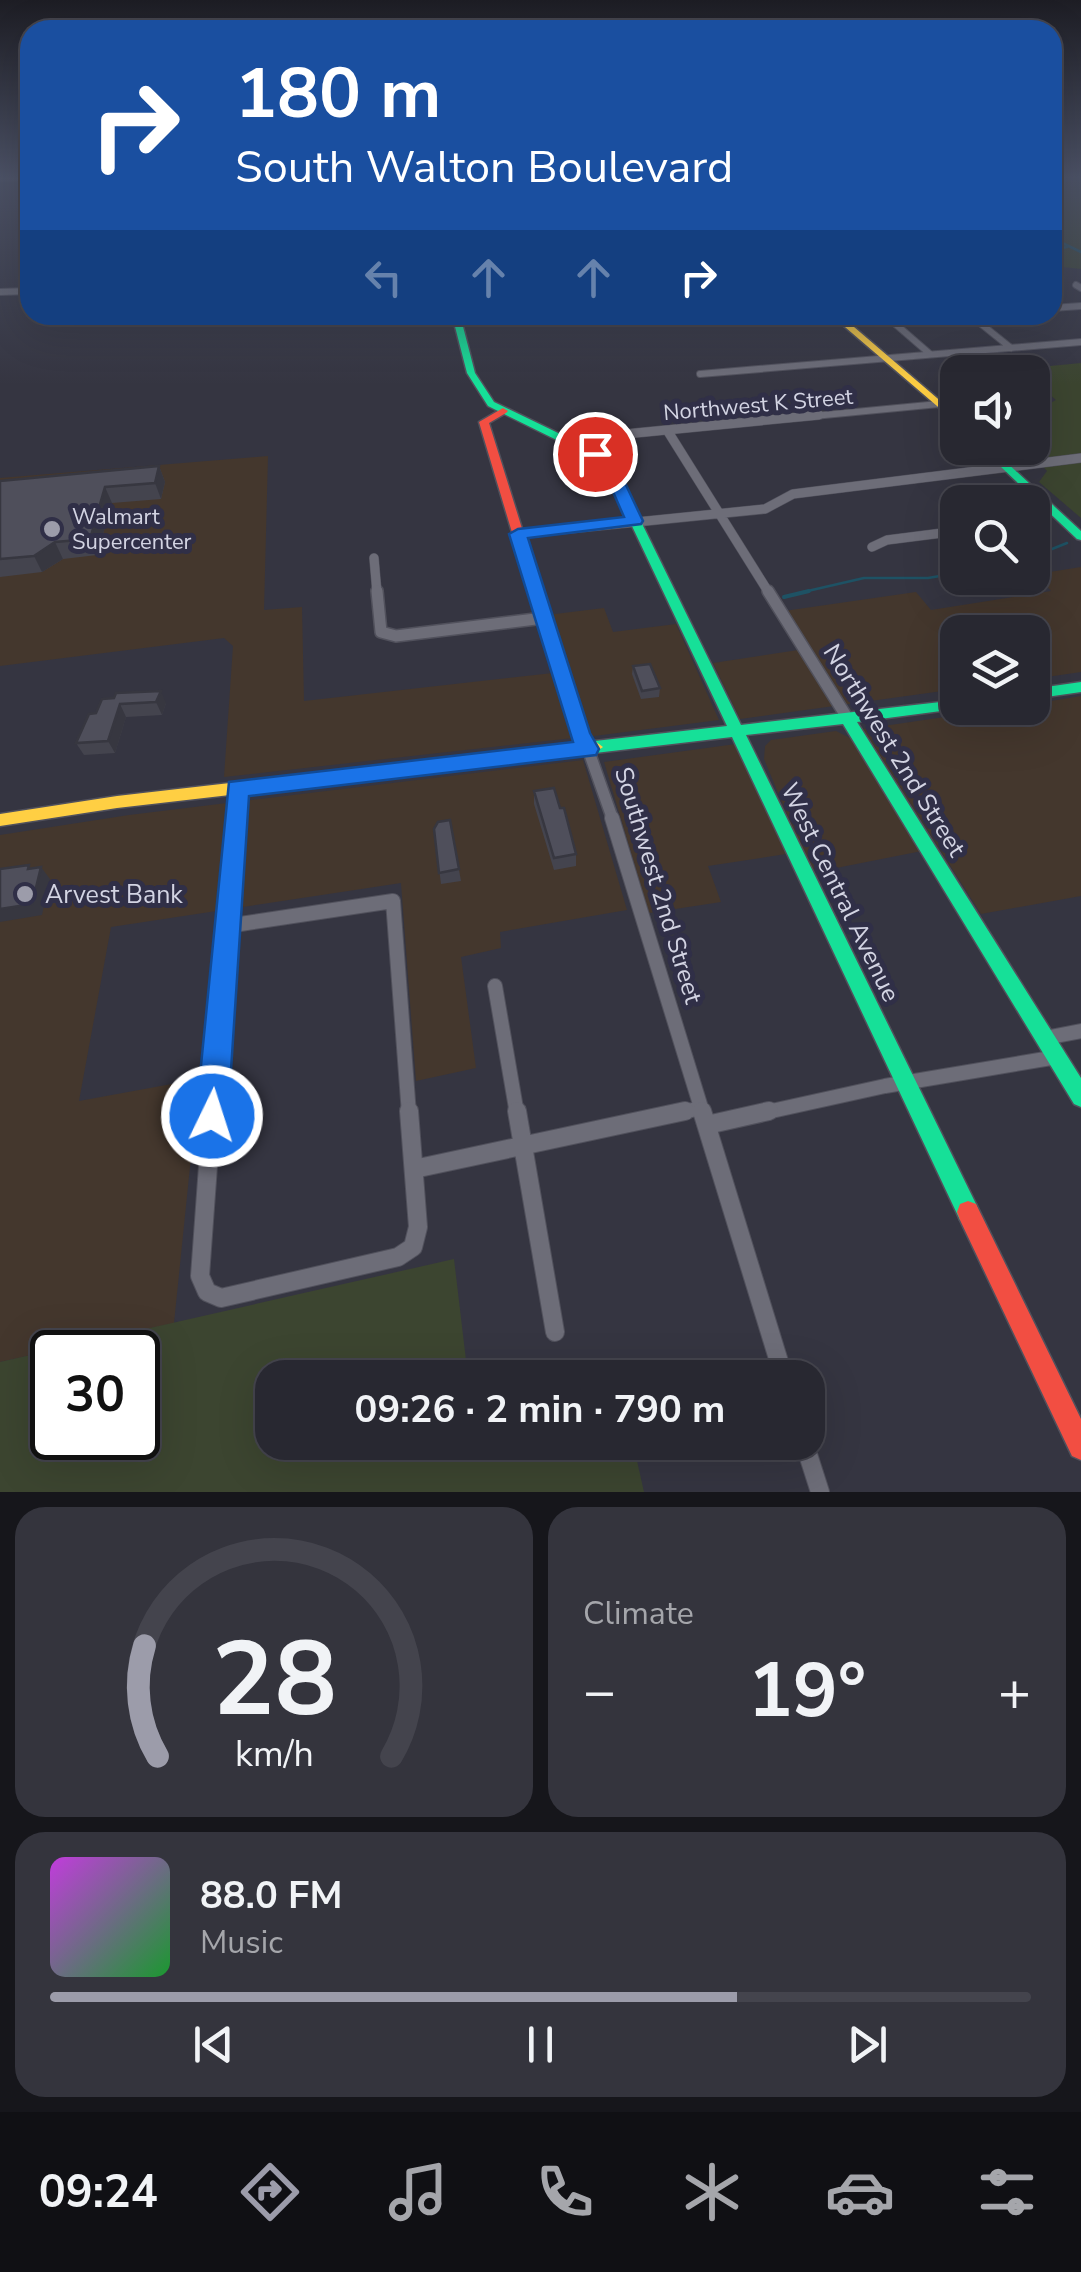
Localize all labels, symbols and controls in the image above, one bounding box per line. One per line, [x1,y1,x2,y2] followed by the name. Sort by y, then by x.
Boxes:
[235,46,441,142] text: 180 m
[70,60,200,190] icon: right
[235,137,733,198] text: South Walton Boulevard
[356,250,411,305] icon: left
[461,250,516,305] icon: ahead
[566,250,621,305] icon: ahead
[671,250,726,305] icon: right
[940,355,1050,725] map controls
[940,355,1050,465] button: sound
[662,382,855,428] street label: Northwest K Street
[553,412,638,497] pin
[568,427,623,482] icon: arrive
[940,485,1050,595] button: search
[72,502,192,557] place label: Walmart Supercenter
[41,518,63,540] marker: Walmart Supercenter
[940,615,1050,725] button: layers
[815,638,973,863] street label: Northwest 2nd Street
[606,763,710,1008] street label: Southwest 2nd Street
[772,777,908,1008] street label: West Central Avenue
[45,878,183,912] place label: Arvest Bank
[14,883,36,905] marker: Arvest Bank
[160,1064,264,1168] position arrow
[30,1330,160,1460] speed limit sign: 30
[355,1384,725,1435] text: 09:26 · 2 min · 790 m
[583,1592,694,1635] text: Climate
[212,1609,336,1751] text: 28
[748,1640,866,1742] text: 19°
[583,1654,616,1729] text: −
[998,1654,1031,1729] text: +
[235,1730,313,1779] text: km/h
[200,1870,342,1921] text: 88.0 FM
[200,1921,283,1964] text: Music
[186,2017,241,2072] icon: previous
[513,2017,568,2072] icon: pause
[840,2017,895,2072] icon: next
[235,2157,305,2227] icon: directions
[383,2157,453,2227] icon: music
[530,2157,600,2227] icon: phone
[677,2157,747,2227] icon: climate
[825,2157,895,2227] icon: car
[972,2157,1042,2227] icon: filters
[39,2162,158,2223] text: 09:24

